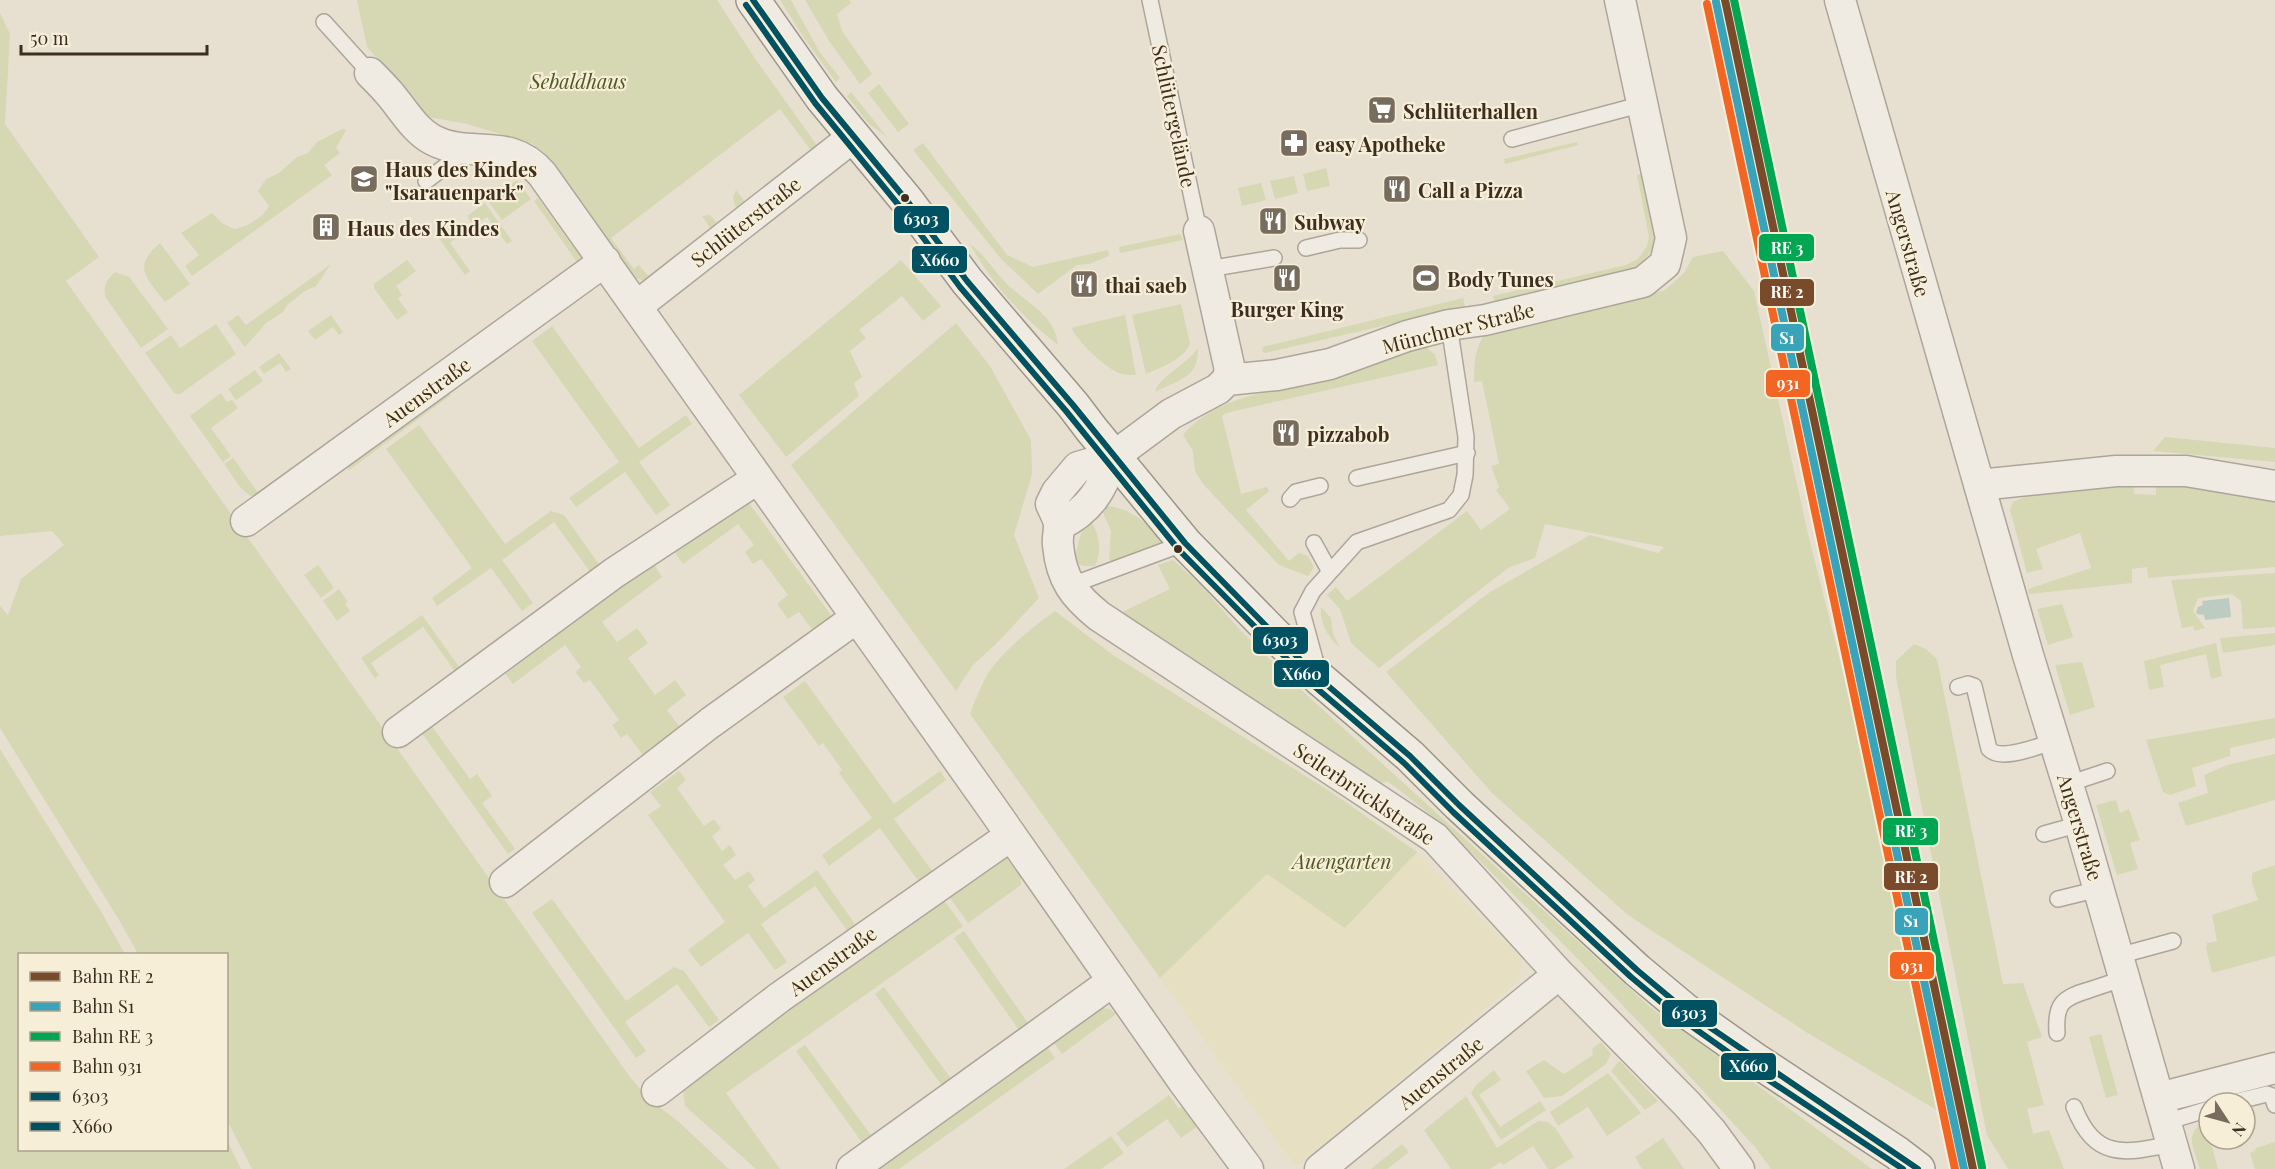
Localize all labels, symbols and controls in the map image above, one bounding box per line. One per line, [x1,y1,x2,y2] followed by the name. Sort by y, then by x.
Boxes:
[21,18,207,56] scale bar
[30,26,69,50] text: 50 m
[1147,42,1203,190] street label: Schlütergelände
[529,67,627,94] park label: Sebaldhaus
[1366,94,1398,126] supermarket icon: Schlüterhallen
[1403,97,1539,124] place label: Schlüterhallen
[1278,127,1310,159] pharmacy icon: easy Apotheke
[1315,130,1446,157] place label: easy Apotheke
[385,155,537,205] place label: Haus des Kindes "Isarauenpark"
[348,163,380,195] school or university icon: Haus des Kindes "Isarauenpark"
[685,170,805,272] street label: Schlüterstraße
[1381,173,1413,205] restaurant icon: Call a Pizza
[1418,176,1524,203] place label: Call a Pizza
[1881,185,1937,300] street label: Angerstraße
[899,192,911,204] unlabelled marker
[893,205,950,234] line badge: 6303
[1257,205,1289,237] restaurant icon: Subway
[904,208,939,229] text: 6303
[1294,208,1366,235] place label: Subway
[310,211,342,243] building icon: Haus des Kindes
[347,214,499,241] place label: Haus des Kindes
[1758,233,1815,262] line badge: RE 3
[1771,237,1803,258] text: RE 3
[911,245,968,274] line badge: X660
[920,249,960,270] text: X660
[1271,262,1303,294] restaurant icon: Burger King
[1410,262,1442,294] sports icon: Body Tunes
[1447,265,1554,292] place label: Body Tunes
[1068,268,1100,300] restaurant icon: thai saeb
[1104,271,1187,298] place label: thai saeb
[1759,278,1815,307] line badge: RE 2
[1770,281,1804,302] text: RE 2
[1231,295,1343,322] place label: Burger King
[1379,295,1537,359] street label: Münchner Straße
[1770,323,1805,352] line badge: S1
[1779,327,1795,348] text: S1
[376,350,475,433] street label: Auenstraße
[1765,369,1811,398] line badge: 931
[1777,372,1799,393] text: 931
[1270,417,1302,449] restaurant icon: pizzabob
[1307,420,1389,447] place label: pizzabob
[1172,543,1184,555] unlabelled marker
[1252,626,1309,655] line badge: 6303
[1263,629,1298,650] text: 6303
[1273,659,1330,688] line badge: X660
[1282,663,1322,684] text: X660
[1289,736,1441,850] street label: Seilerbrücklstraße
[2052,769,2110,884] street label: Angerstraße
[1882,817,1939,846] line badge: RE 3
[1895,820,1927,841] text: RE 3
[1291,847,1391,874] park label: Auengarten
[1883,862,1939,891] line badge: RE 2
[1894,866,1928,887] text: RE 2
[1894,907,1929,936] line badge: S1
[1903,910,1919,931] text: S1
[782,919,881,1002] street label: Auenstraße
[1889,951,1935,980] line badge: 931
[18,953,228,1151] legend
[1901,955,1923,976] text: 931
[72,964,154,988] text: Bahn RE 2
[72,994,135,1018] text: Bahn S1
[1661,999,1718,1028] line badge: 6303
[1672,1002,1707,1023] text: 6303
[72,1024,153,1048] text: Bahn RE 3
[1391,1029,1488,1115] street label: Auenstraße
[1720,1052,1777,1081] line badge: X660
[72,1054,142,1078] text: Bahn 931
[1729,1055,1769,1076] text: X660
[72,1084,108,1108] text: 6303
[2197,1091,2257,1151] north arrow
[72,1114,113,1138] text: X660
[2227,1119,2251,1141] text: N

